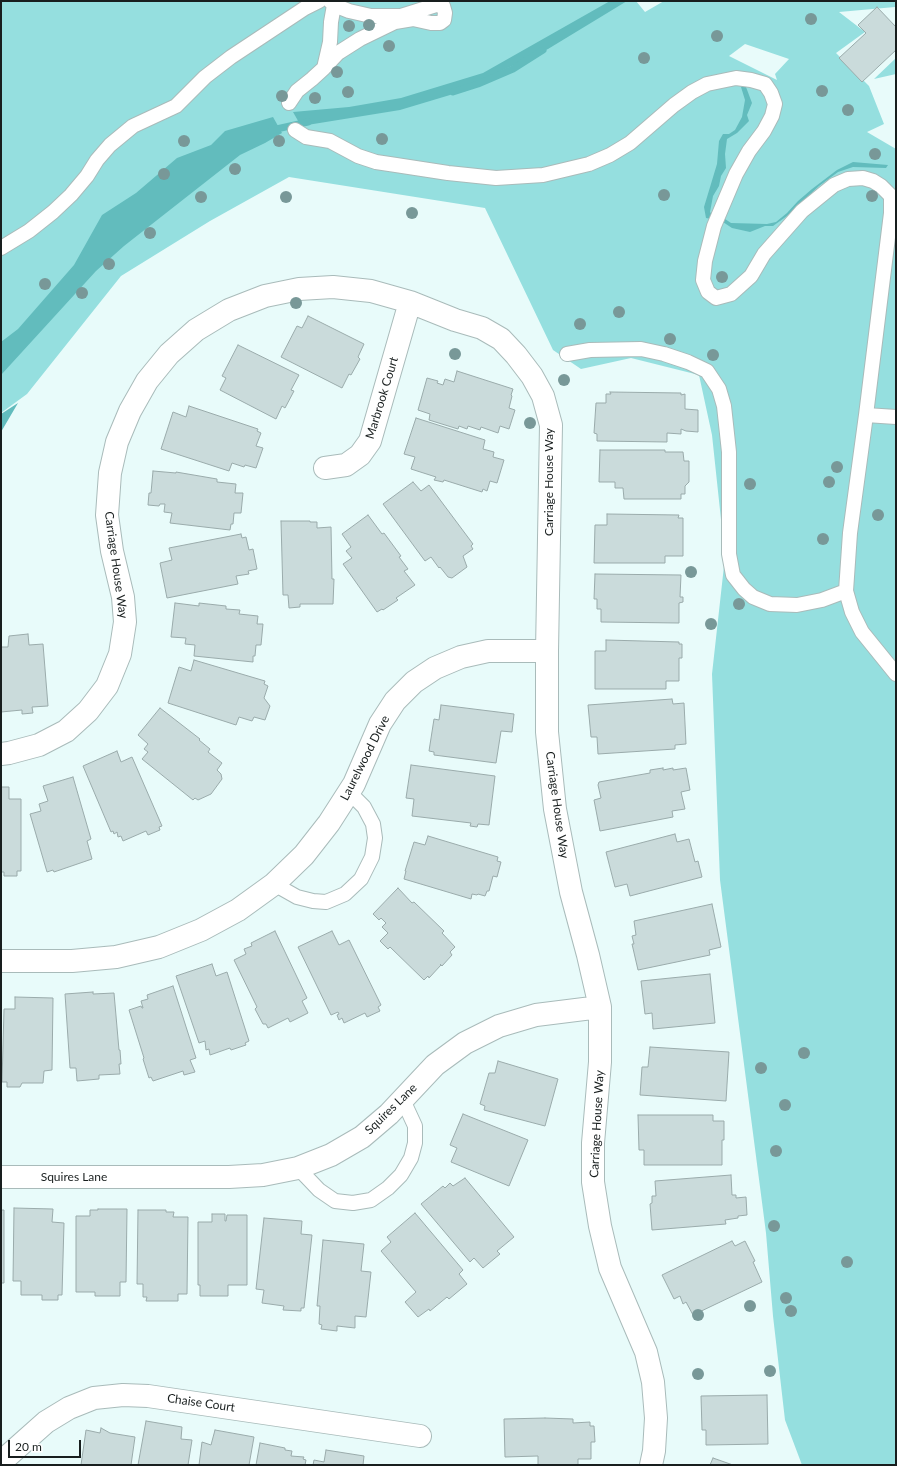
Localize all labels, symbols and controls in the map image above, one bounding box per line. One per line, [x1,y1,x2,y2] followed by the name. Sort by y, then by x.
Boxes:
[363,355,401,441] street label: Marbrook Court
[542,428,556,536] street label: Carriage House Way
[101,511,131,619] street label: Carriage House Way
[337,713,393,803] street label: Laurelwood Drive
[542,751,572,859] street label: Carriage House Way
[587,1070,607,1178] street label: Carriage House Way
[362,1081,420,1137] street label: Squires Lane
[41,1170,107,1184] street label: Squires Lane
[166,1391,236,1415] street label: Chaise Court
[10,1432,83,1458] scale bar
[15,1439,42,1454] text: 20 m

